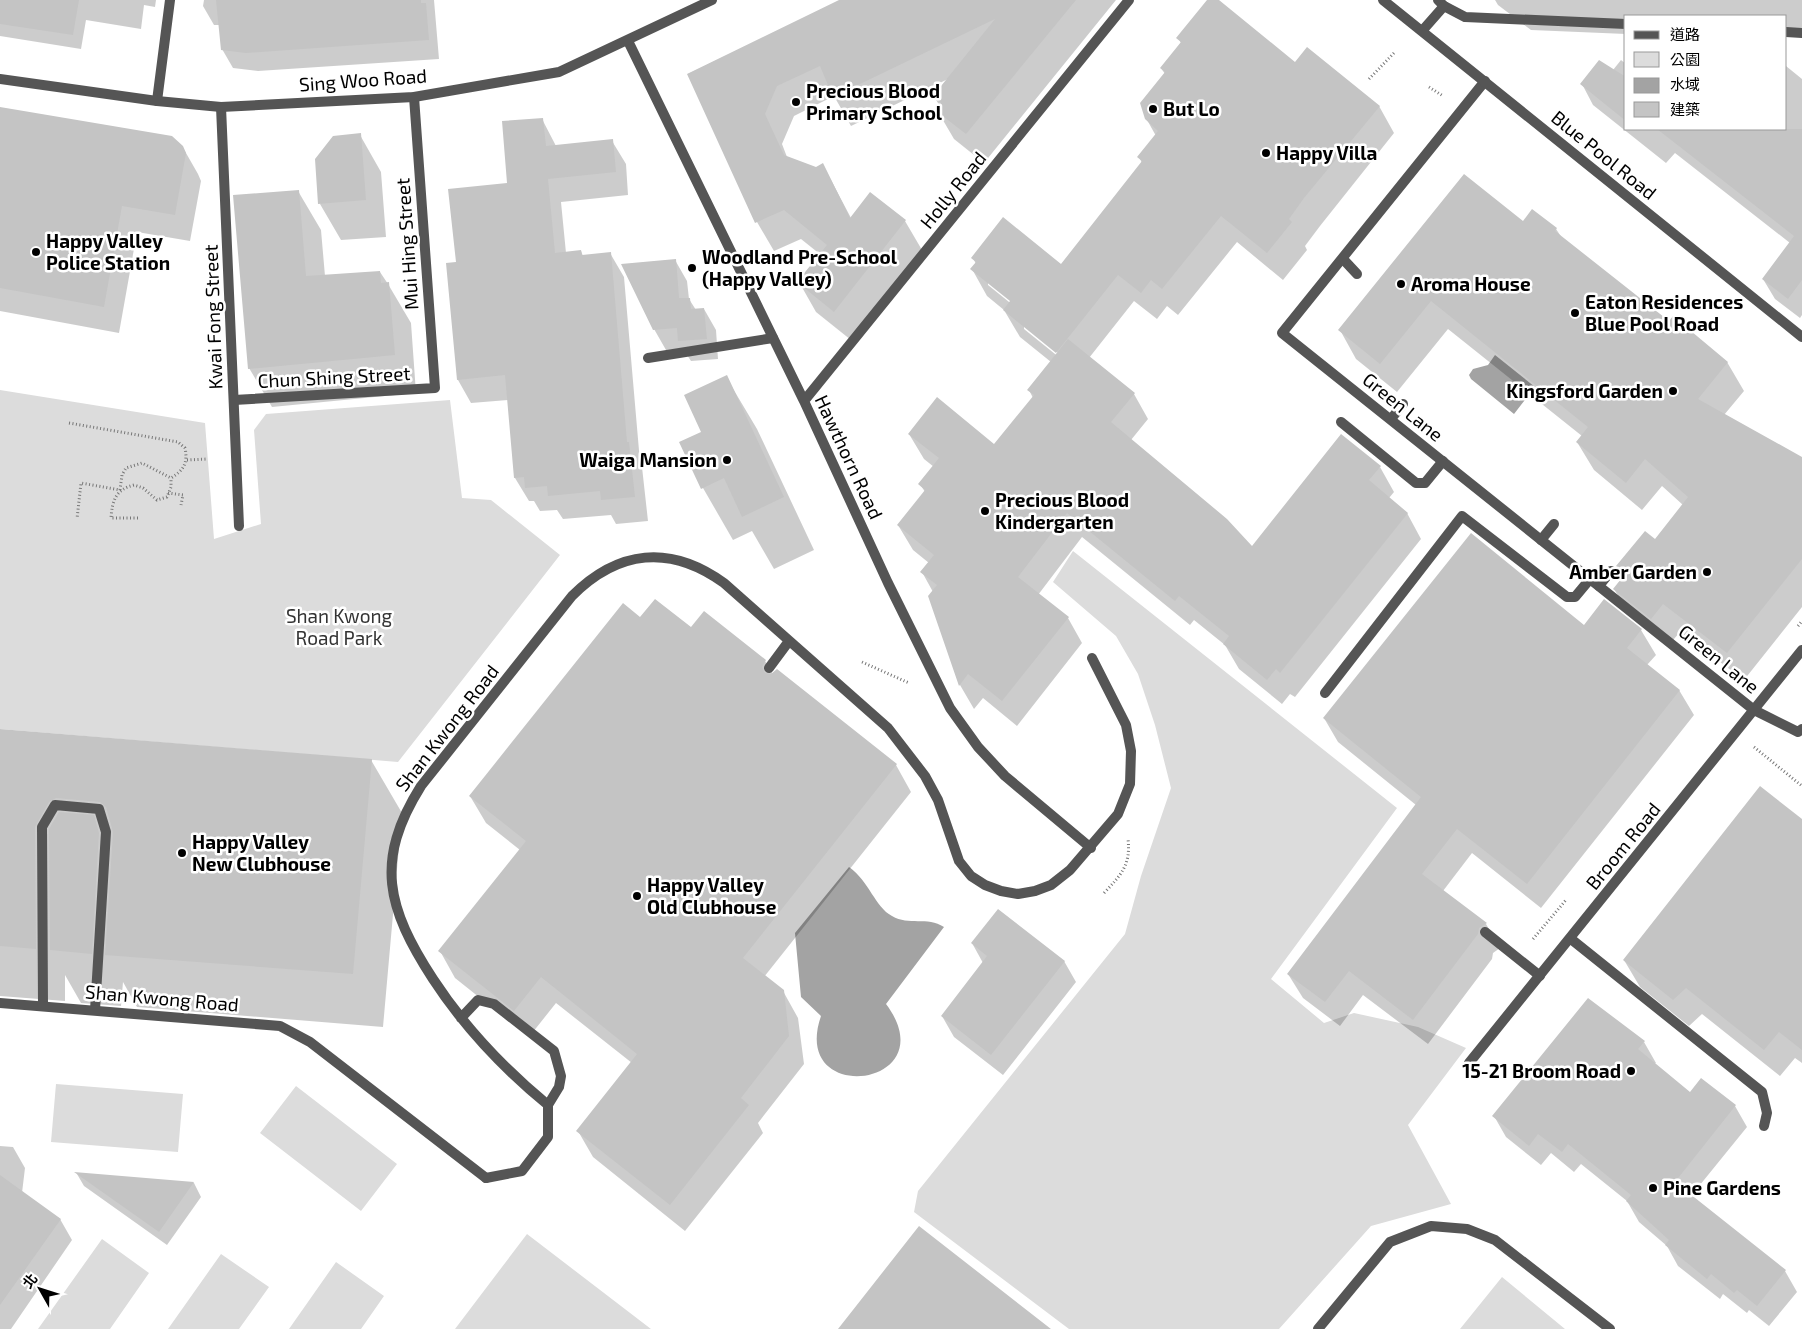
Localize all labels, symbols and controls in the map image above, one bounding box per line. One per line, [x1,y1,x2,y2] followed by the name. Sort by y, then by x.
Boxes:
[1624,15,1787,130] legend
[1670,25,1700,43] text: 道路
[1670,50,1700,68] text: 公園
[298,64,428,95] street label: Sing Woo Road
[1670,75,1700,93] text: 水域
[806,79,943,125] place label: Precious Blood Primary School
[790,96,802,108] marker: Precious Blood Primary School
[1163,97,1220,120] place label: But Lo
[1670,100,1700,118] text: 建築
[1147,103,1159,115] marker: But Lo
[1547,105,1662,204] street label: Blue Pool Road
[1276,141,1377,165] place label: Happy Villa
[915,147,990,233] street label: Holly Road
[1260,147,1272,159] marker: Happy Villa
[390,177,423,311] street label: Mui Hing Street
[46,229,170,274] place label: Happy Valley Police Station
[198,244,227,390] street label: Kwai Fong Street
[702,245,898,291] place label: Woodland Pre-School (Happy Valley)
[30,246,42,258] marker: Happy Valley Police Station
[686,262,698,274] marker: Woodland Pre-School (Happy Valley)
[1411,272,1531,295] place label: Aroma House
[1395,278,1407,290] marker: Aroma House
[1585,290,1743,335] place label: Eaton Residences Blue Pool Road
[1569,307,1581,319] marker: Eaton Residences Blue Pool Road
[257,361,411,392] street label: Chun Shing Street
[1359,367,1448,446] street label: Green Lane
[1506,379,1663,402] place label: Kingsford Garden
[1667,385,1679,397] marker: Kingsford Garden
[811,391,888,523] street label: Hawthorn Road
[579,448,717,471] place label: Waiga Mansion
[721,454,733,466] marker: Waiga Mansion
[995,488,1129,533] place label: Precious Blood Kindergarten
[979,505,991,517] marker: Precious Blood Kindergarten
[1569,560,1697,583] place label: Amber Garden
[1701,566,1713,578] marker: Amber Garden
[286,604,393,649] park label: Shan Kwong Road Park
[1675,619,1764,698] street label: Green Lane
[390,660,503,796] street label: Shan Kwong Road
[1581,798,1665,894] street label: Broom Road
[192,830,331,875] place label: Happy Valley New Clubhouse
[176,847,188,859] marker: Happy Valley New Clubhouse
[647,873,777,918] place label: Happy Valley Old Clubhouse
[631,890,643,902] marker: Happy Valley Old Clubhouse
[84,979,240,1016] street label: Shan Kwong Road
[1462,1059,1621,1082] place label: 15-21 Broom Road
[1625,1065,1637,1077] marker: 15-21 Broom Road
[1663,1176,1781,1199] place label: Pine Gardens
[1647,1182,1659,1194] marker: Pine Gardens
[15,1264,65,1314] north arrow
[18,1270,41,1291] text: 北

